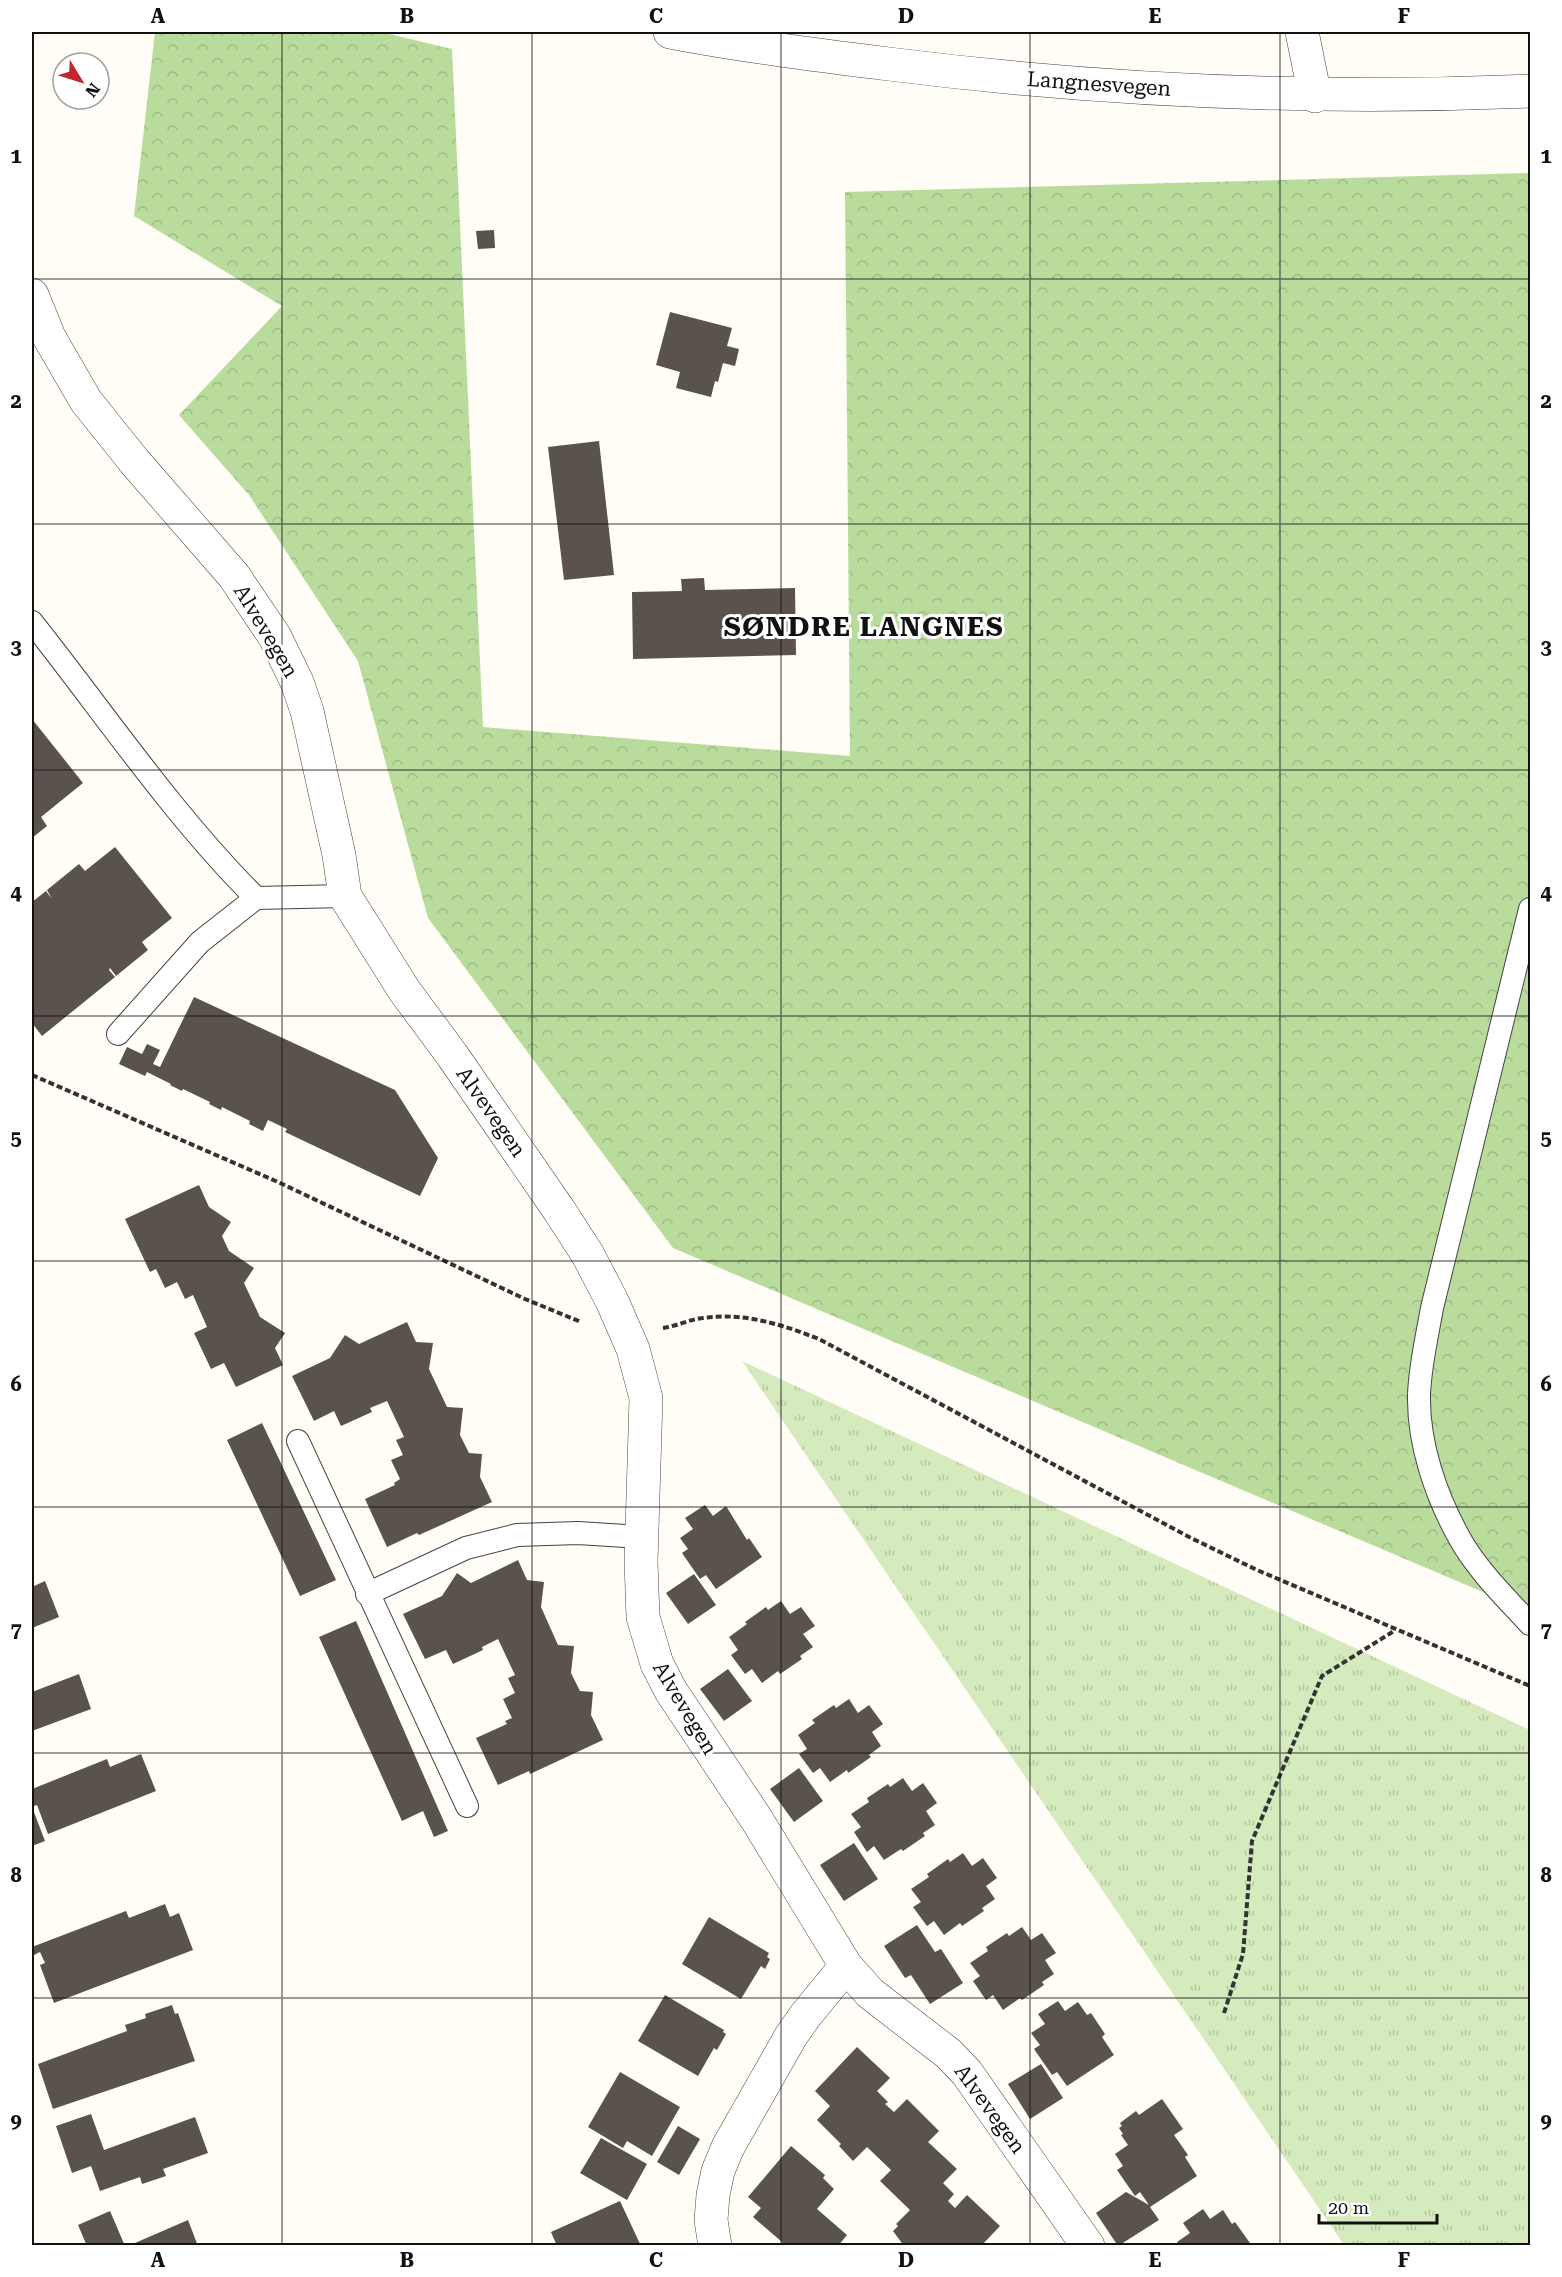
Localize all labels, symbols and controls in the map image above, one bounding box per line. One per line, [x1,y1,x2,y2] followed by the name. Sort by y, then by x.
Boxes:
[151,4,166,28] text: A
[400,4,414,28] text: B
[649,4,663,28] text: C
[898,4,914,28] text: D
[1149,4,1162,28] text: E
[1398,4,1410,28] text: F
[51,51,111,111] north arrow
[1026,67,1172,101] street label: Langnesvegen
[81,79,104,101] text: N
[10,144,22,168] text: 1
[1540,144,1552,168] text: 1
[10,389,22,413] text: 2
[1540,389,1552,413] text: 2
[229,580,303,682] street label: Alvevegen
[724,611,1004,643] district label: SØNDRE LANGNES
[10,635,22,659] text: 3
[1540,635,1552,659] text: 3
[10,881,22,905] text: 4
[1540,881,1552,905] text: 4
[451,1062,531,1162] street label: Alvevegen
[10,1126,22,1150] text: 5
[1540,1126,1552,1150] text: 5
[10,1372,22,1396] text: 6
[1540,1372,1552,1396] text: 6
[10,1618,22,1642] text: 7
[1540,1618,1552,1642] text: 7
[648,1657,722,1759] street label: Alvevegen
[10,1863,22,1887] text: 8
[1540,1863,1552,1887] text: 8
[950,2060,1031,2159] street label: Alvevegen
[10,2109,22,2133] text: 9
[1540,2109,1552,2133] text: 9
[1319,2187,1438,2225] scale bar
[1328,2197,1369,2218] text: 20 m
[151,2248,166,2272] text: A
[400,2248,414,2272] text: B
[649,2248,663,2272] text: C
[898,2248,914,2272] text: D
[1149,2248,1162,2272] text: E
[1398,2248,1410,2272] text: F

